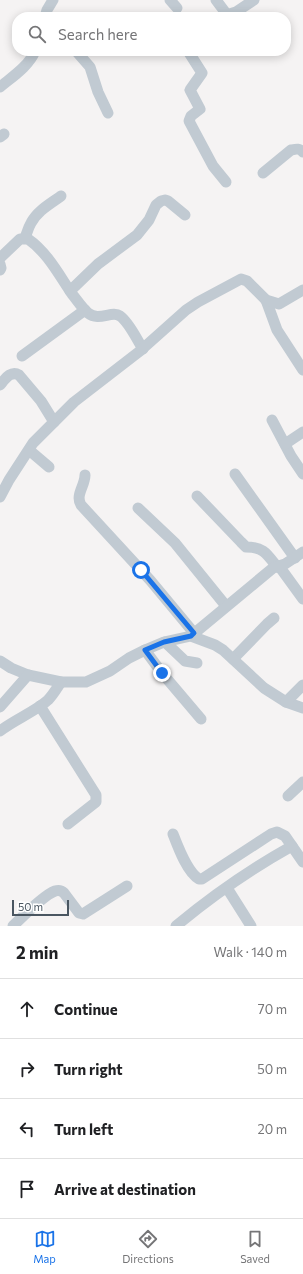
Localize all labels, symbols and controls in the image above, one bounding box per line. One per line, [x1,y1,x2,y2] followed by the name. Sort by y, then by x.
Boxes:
[12,12,291,56] search box
[26,23,48,45] icon: search
[58,25,137,43] text: Search here
[132,561,150,579] route start
[153,664,171,682] route end
[12,898,69,917] scale bar
[18,900,43,913] text: 50 m
[16,942,58,963] text: 2 min
[214,944,287,960] text: Walk · 140 m
[16,998,38,1020] icon: ahead
[54,1000,118,1018] text: Continue
[258,1001,287,1017] text: 70 m
[16,1058,38,1080] icon: right
[54,1060,123,1078] text: Turn right
[257,1061,287,1077] text: 50 m
[16,1118,38,1140] icon: left
[54,1120,113,1138] text: Turn left
[258,1121,287,1137] text: 20 m
[16,1178,38,1200] icon: arrive
[54,1180,196,1198] text: Arrive at destination
[33,1228,56,1265] tab: Map
[122,1228,174,1265] tab: Directions
[240,1228,270,1265] tab: Saved

